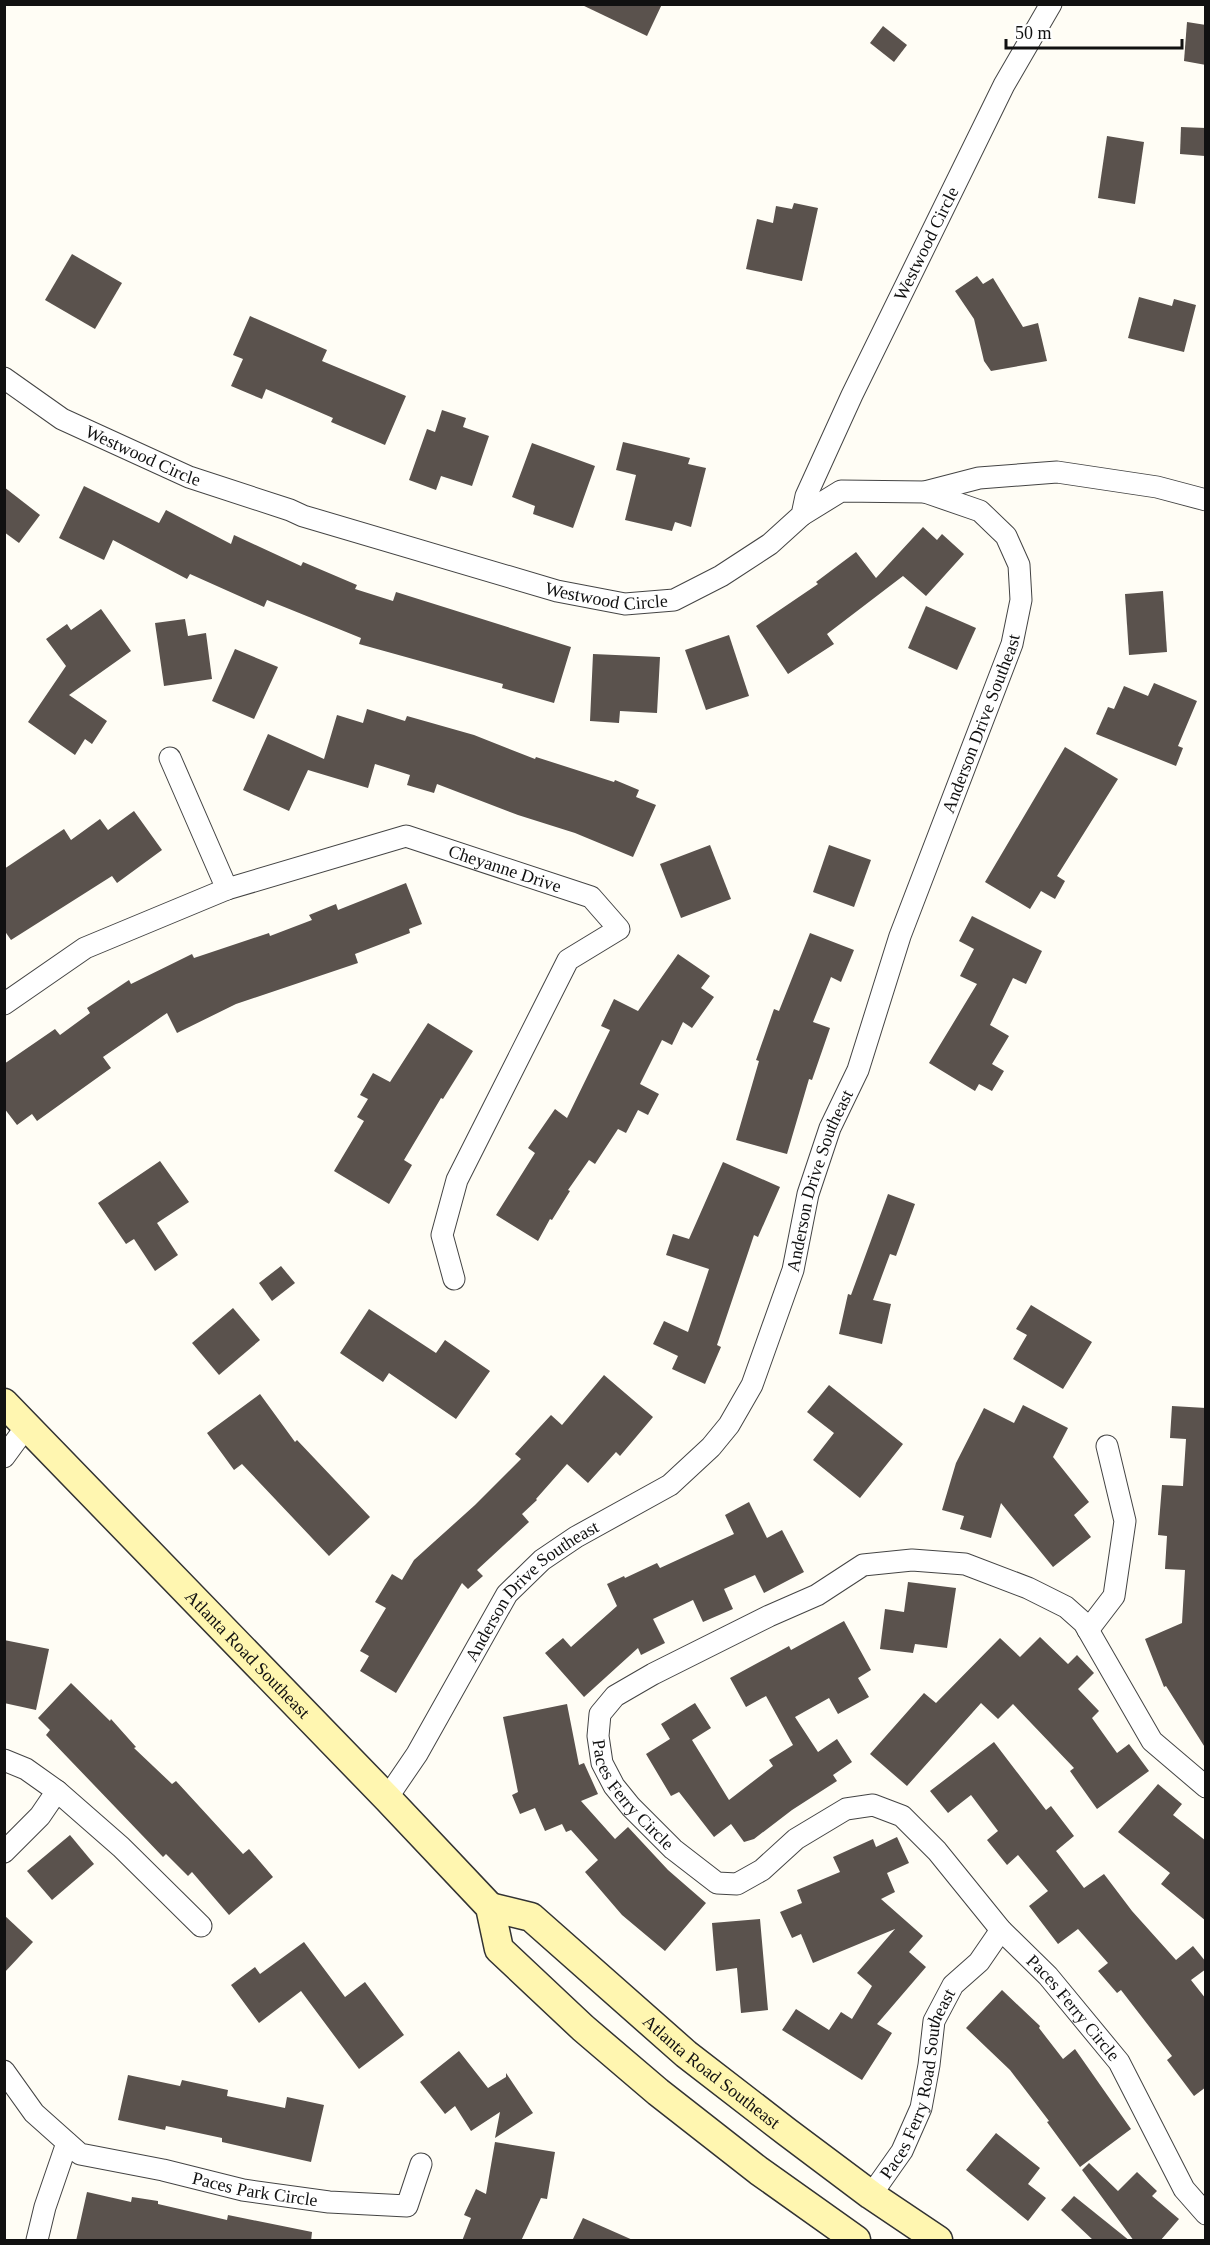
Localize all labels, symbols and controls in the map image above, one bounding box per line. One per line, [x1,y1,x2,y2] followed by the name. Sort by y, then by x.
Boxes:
[1006,12,1182,50] scale bar
[1015,23,1052,43] text: 50 m
[890,183,963,304] street label: Westwood Circle
[82,421,203,490] street label: Westwood Circle
[543,578,668,614] street label: Westwood Circle
[938,632,1024,816] street label: Anderson Drive Southeast
[446,841,564,896] street label: Cheyanne Drive
[783,1086,857,1274] street label: Anderson Drive Southeast
[461,1516,602,1665] street label: Anderson Drive Southeast
[181,1586,314,1722] street label: Atlanta Road Southeast
[589,1738,678,1854] street label: Paces Ferry Circle
[1022,1951,1124,2065] street label: Paces Ferry Circle
[876,1985,959,2183] street label: Paces Ferry Road Southeast
[639,2011,784,2133] street label: Atlanta Road Southeast
[190,2168,319,2210] street label: Paces Park Circle

